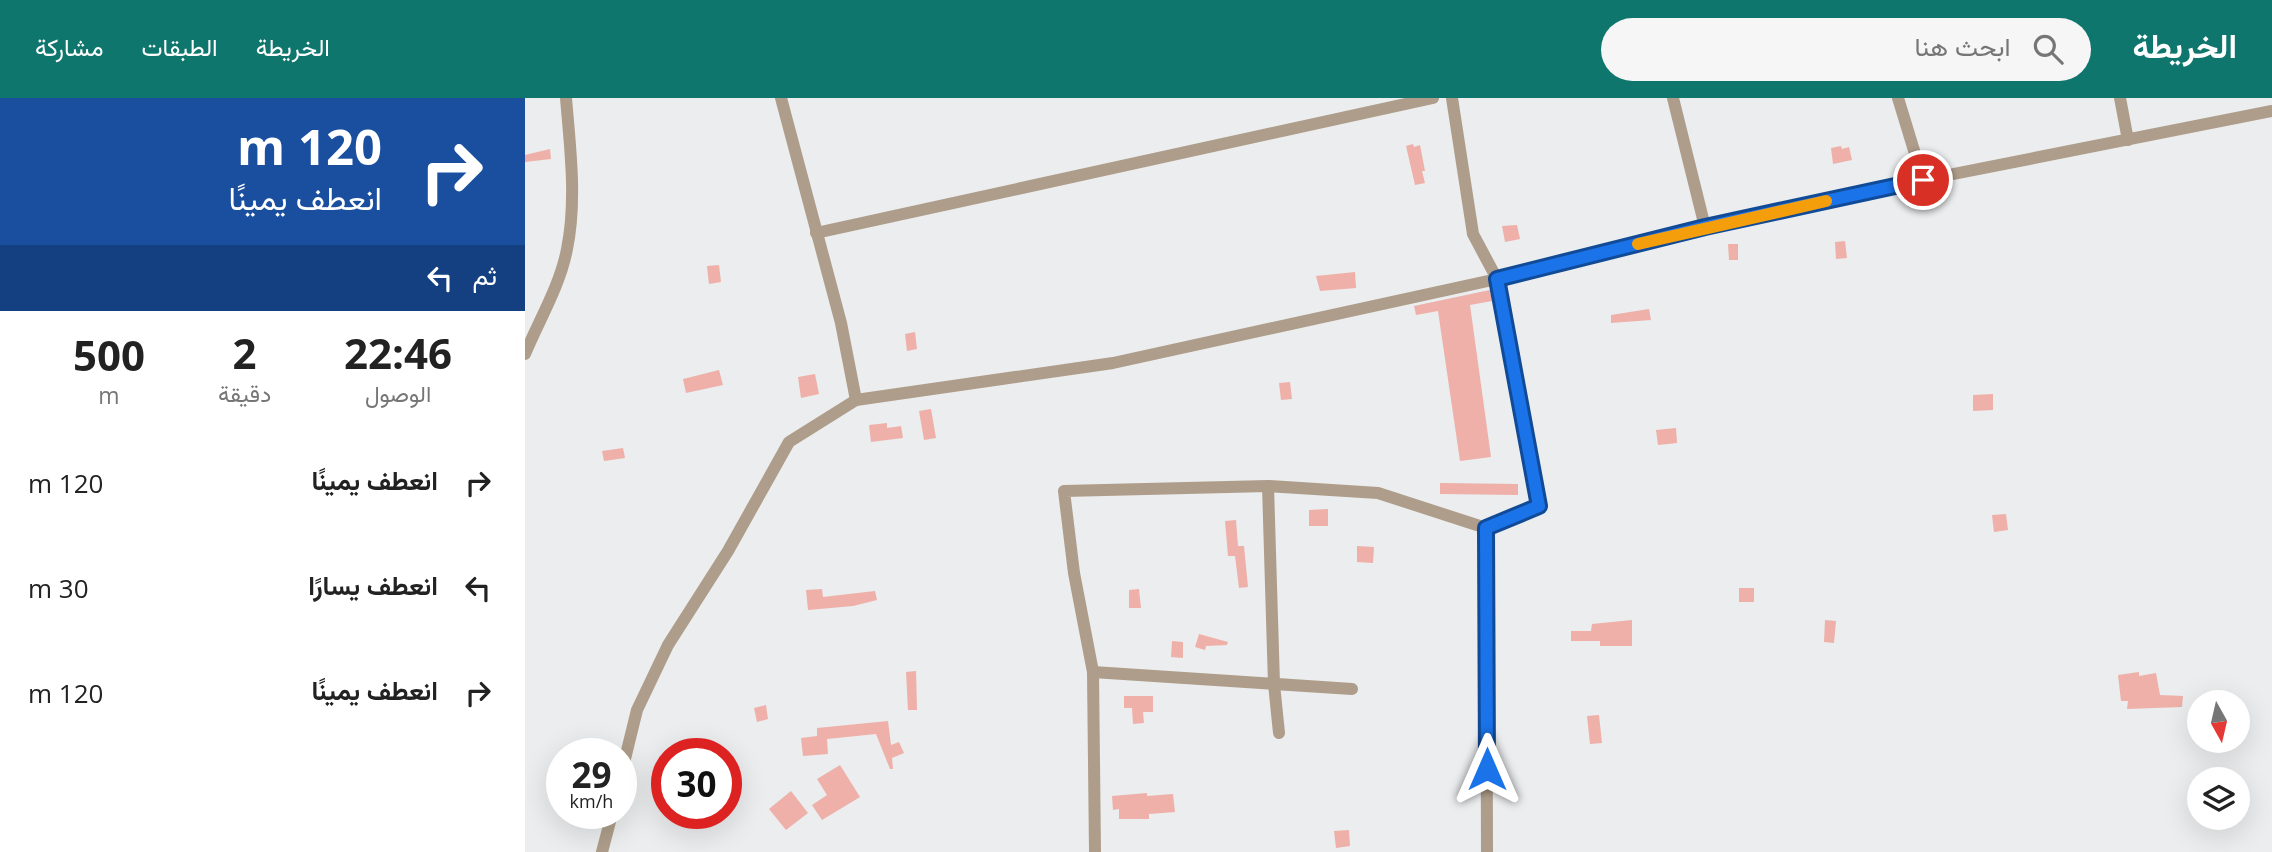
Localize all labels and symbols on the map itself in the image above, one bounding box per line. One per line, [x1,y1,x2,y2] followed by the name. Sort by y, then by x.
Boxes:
[1893,150,1953,210] pin
[2187,690,2251,752] north arrow
[1450,732,1524,806] position arrow
[651,738,742,829] speed limit sign: 30

